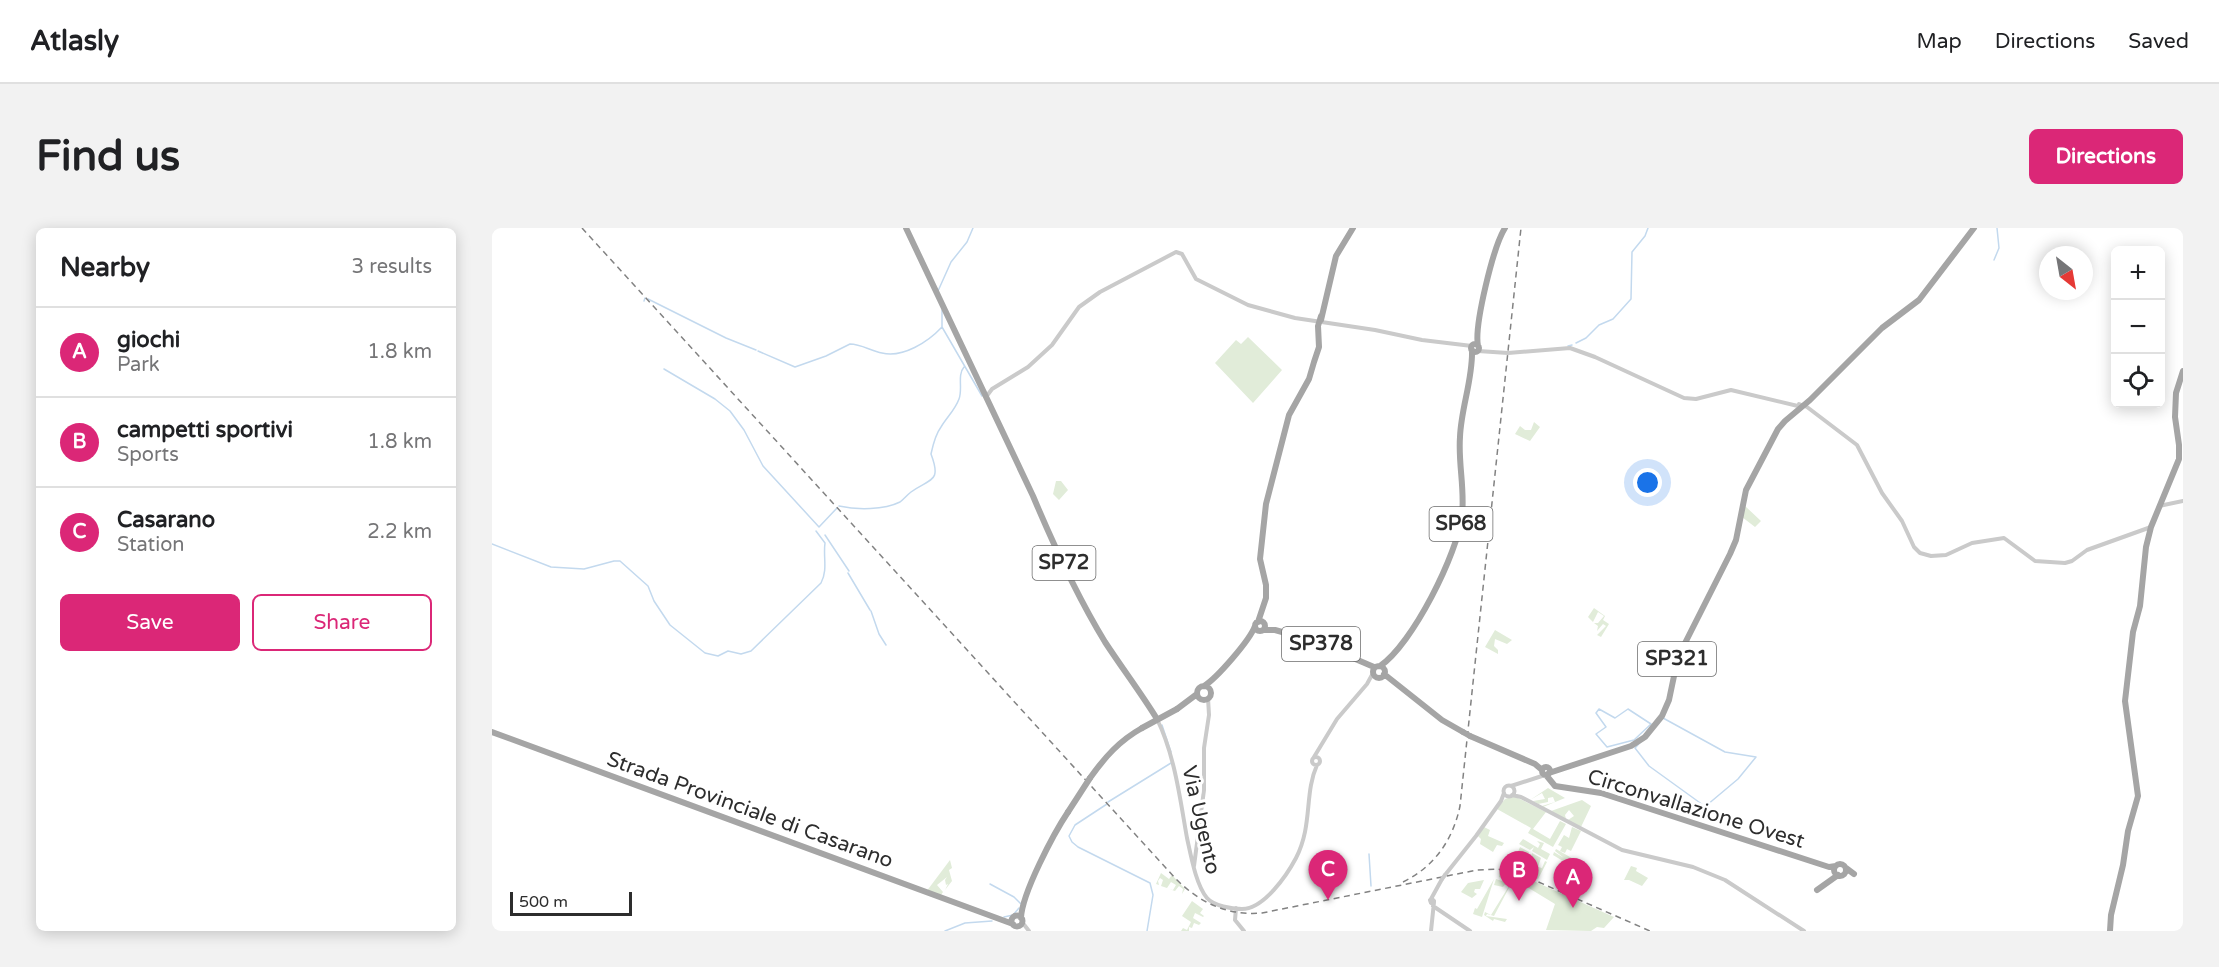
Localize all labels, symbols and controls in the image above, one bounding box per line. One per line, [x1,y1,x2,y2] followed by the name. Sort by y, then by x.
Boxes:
[30,24,119,58] text: Atlasly
[1916,29,1962,54] text: Map
[1995,29,2095,54] text: Directions
[2128,29,2189,54] text: Saved
[2029,129,2183,184] button: Directions
[36,131,180,182] text: Find us
[2039,246,2093,300] north arrow
[2111,246,2165,408] map controls
[2111,246,2165,300] button: +
[60,252,150,283] text: Nearby
[352,255,432,279] text: 3 results
[2111,300,2165,354] button: −
[117,327,180,353] text: giochi
[72,340,87,364] text: A
[367,340,432,364] text: 1.8 km
[117,353,160,377] text: Park
[2111,354,2165,408] button: locate
[117,417,293,443] text: campetti sportivi
[73,430,86,454] text: B
[367,430,432,454] text: 1.8 km
[117,443,179,467] text: Sports
[1633,468,1662,497] your location
[117,507,215,533] text: Casarano
[1430,507,1492,541] road number: SP68
[73,520,86,544] text: C
[367,520,432,544] text: 2.2 km
[117,533,184,557] text: Station
[1032,546,1096,580] road number: SP72
[60,594,240,651] button: Save
[252,594,432,651] button: Share
[1282,627,1360,661] road number: SP378
[1638,642,1716,676] road number: SP321
[603,746,897,874] street label: Strada Provinciale di Casarano
[1176,763,1226,877] street label: Via Ugento
[1584,764,1808,854] street label: Circonvallazione Ovest
[1308,850,1348,900] pin: C
[1500,852,1538,901] pin: B
[1554,858,1592,908] pin: A
[510,889,632,916] scale bar
[519,892,568,912] text: 500 m

